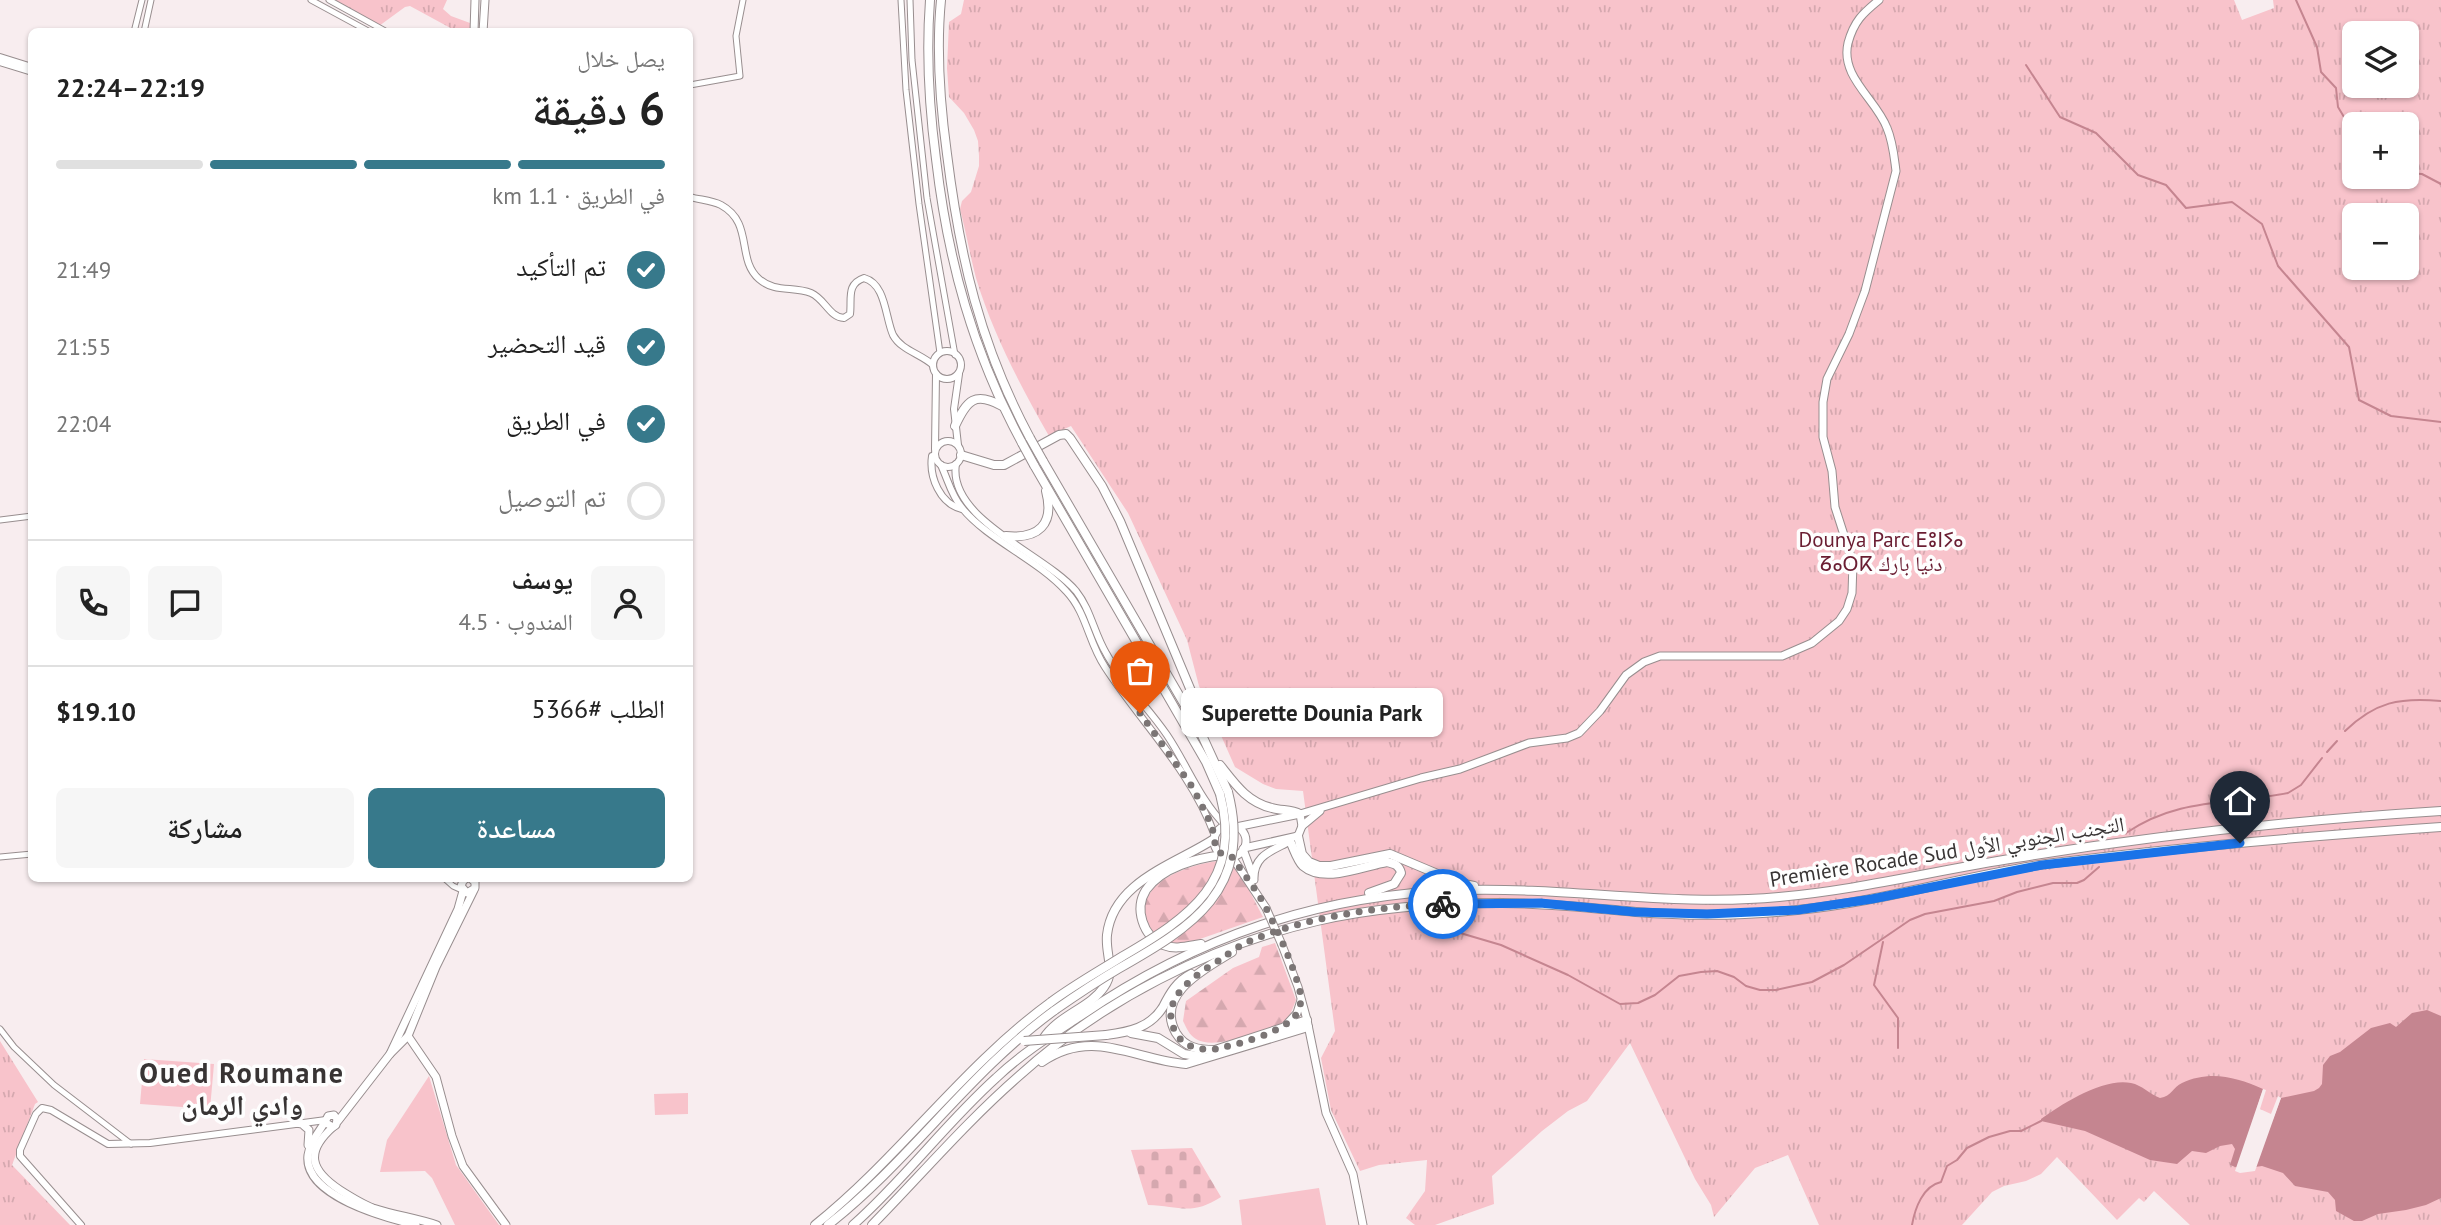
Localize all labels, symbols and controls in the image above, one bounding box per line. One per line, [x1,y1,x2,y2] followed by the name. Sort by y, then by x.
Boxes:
[2342,21,2419,280] map controls
[2342,21,2419,98] button: layers
[577,44,665,73] text: يصل خلال
[56,71,205,104] text: 22:19–22:24
[532,78,665,138] text: 6 دقيقة
[2342,112,2419,189] button: +
[492,181,665,210] text: في الطريق · 1.1 km
[2342,203,2419,280] button: −
[516,250,606,283] text: تم التأكيد
[627,251,665,289] icon: check
[56,255,111,284] text: 21:49
[488,327,606,360] text: قيد التحضير
[627,328,665,366] icon: check
[56,332,111,361] text: 21:55
[506,404,606,437] text: في الطريق
[627,405,665,443] icon: check
[56,409,111,438] text: 22:04
[498,481,606,514] text: تم التوصيل
[1799,526,1963,577] park label: Dounya Parc ⴹⵓⵏⵢⴰ ⵒⴰⵔⴽ دنيا بارك
[512,563,573,596] text: يوسف
[56,566,130,640] button: phone
[148,566,222,640] button: chat
[591,566,665,640] button: person
[459,607,573,636] text: المندوب · 4.5
[1110,641,1170,713] pin
[1121,652,1159,690] icon: bag
[1182,688,1444,738] callout: Superette Dounia Park
[532,692,665,725] text: الطلب #5366
[56,695,136,728] text: $19.10
[1202,698,1422,727] text: Superette Dounia Park
[2210,771,2270,843] pin
[2221,782,2259,820] icon: home
[56,788,354,868] button: مشاركة
[368,788,665,868] button: مساعدة
[1768,810,2127,896] street label: Première Rocade Sud التجنب الجنوبي الأول
[1408,869,1478,939] courier
[1424,885,1462,923] icon: bike
[139,1054,345,1128] district label: Oued Roumane وادي الرمان

